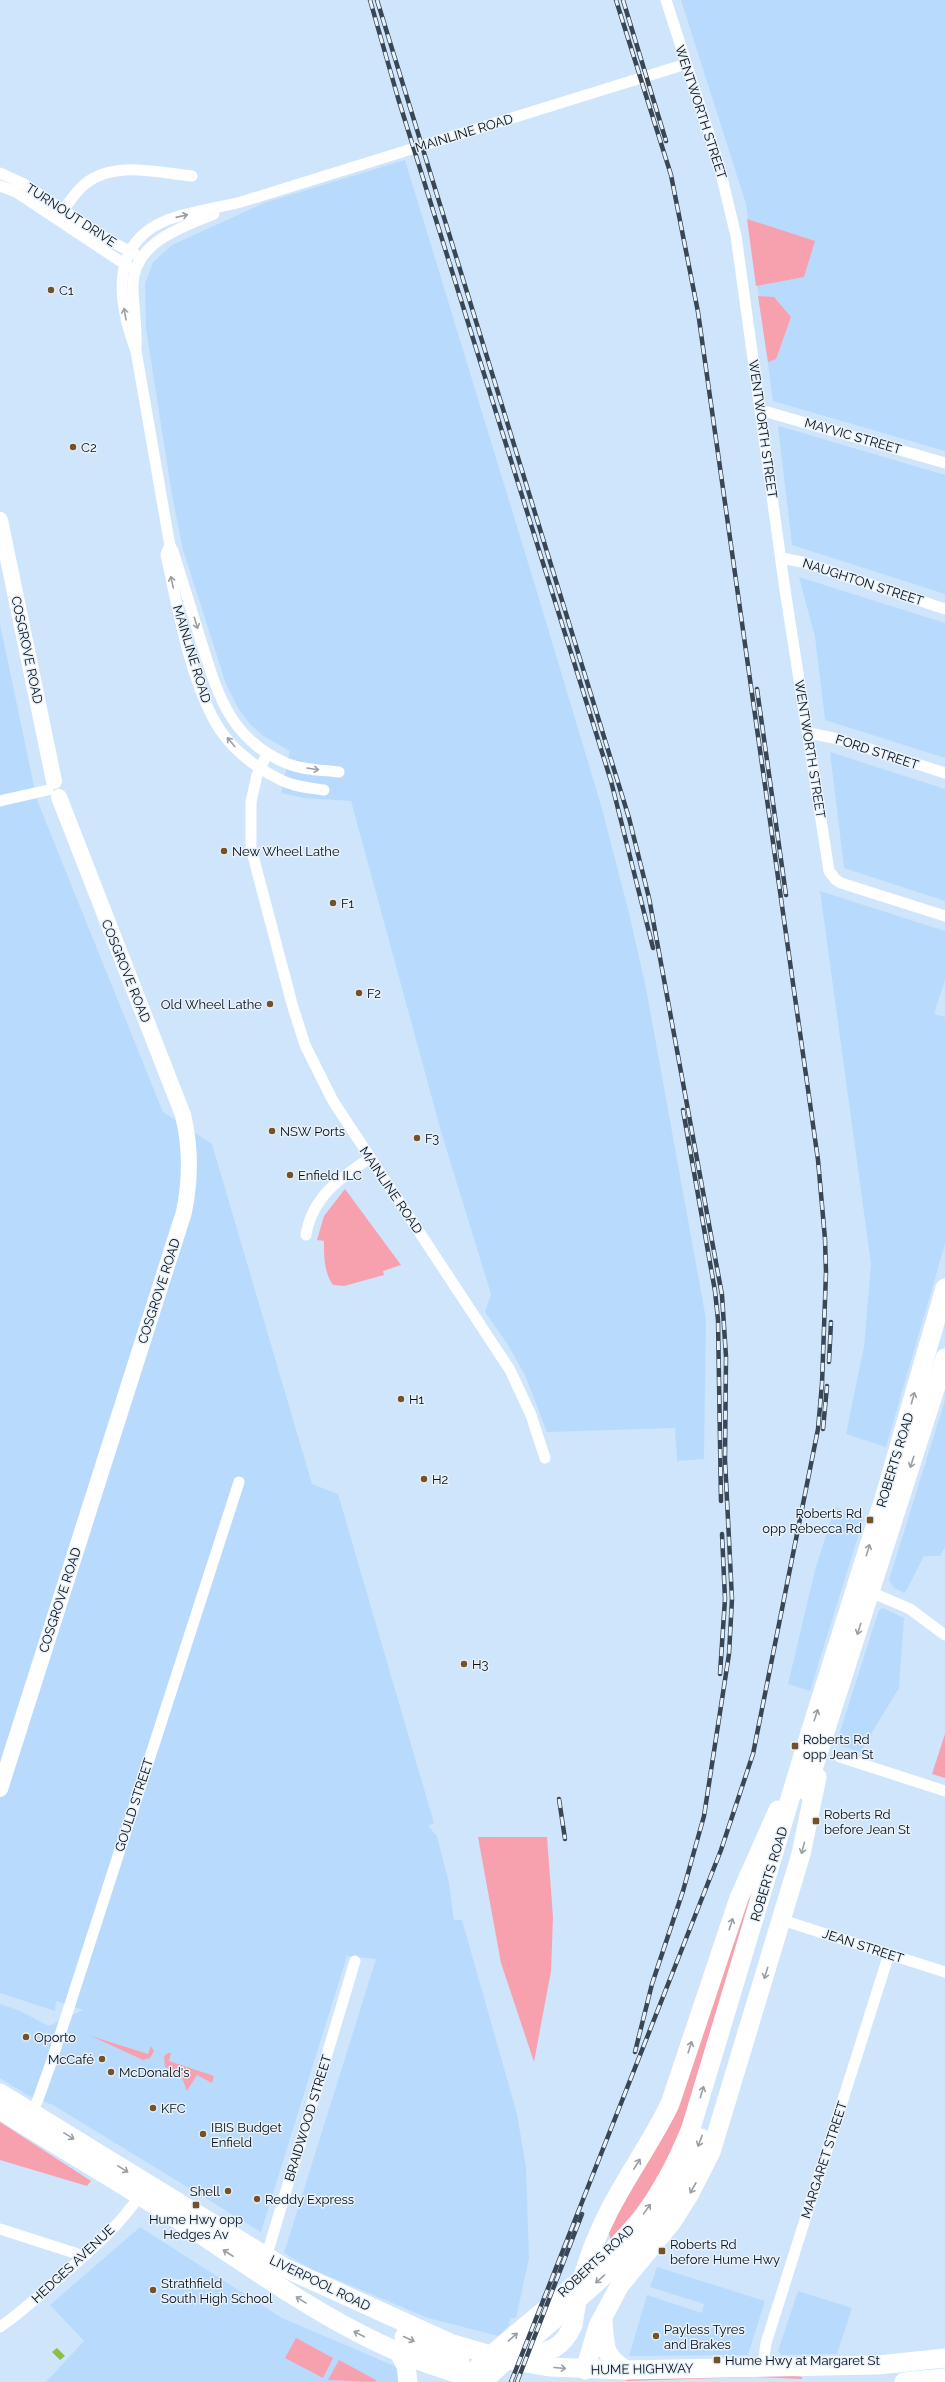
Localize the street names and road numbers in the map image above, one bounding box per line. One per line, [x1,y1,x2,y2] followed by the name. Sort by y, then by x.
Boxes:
[672,43,730,181] street label: WENTWORTH STREET
[413,111,515,155] street label: MAINLINE ROAD
[23,180,119,250] street label: TURNOUT DRIVE
[746,359,780,499] street label: WENTWORTH STREET
[803,415,903,457] street label: MAYVIC STREET
[801,555,925,609] street label: NAUGHTON STREET
[8,595,46,705] street label: COSGROVE ROAD
[170,603,214,705] street label: MAINLINE ROAD
[792,679,828,819] street label: WENTWORTH STREET
[834,732,920,773] street label: FORD STREET
[98,917,154,1025] street label: COSGROVE ROAD
[356,1144,426,1236] street label: MAINLINE ROAD
[135,1236,183,1346] street label: COSGROVE ROAD
[873,1411,917,1509] street label: ROBERTS ROAD
[36,1545,84,1655] street label: COSGROVE ROAD
[112,1756,156,1854] street label: GOULD STREET
[747,1825,791,1923] street label: ROBERTS ROAD
[821,1926,905,1966] street label: JEAN STREET
[282,2053,334,2183] street label: BRAIDWOOD STREET
[798,2100,850,2220] street label: MARGARET STREET
[29,2222,117,2306] street label: HEDGES AVENUE
[555,2222,637,2300] street label: ROBERTS ROAD
[267,2252,373,2314] street label: LIVERPOOL ROAD
[590,2361,694,2377] street label: HUME HIGHWAY

